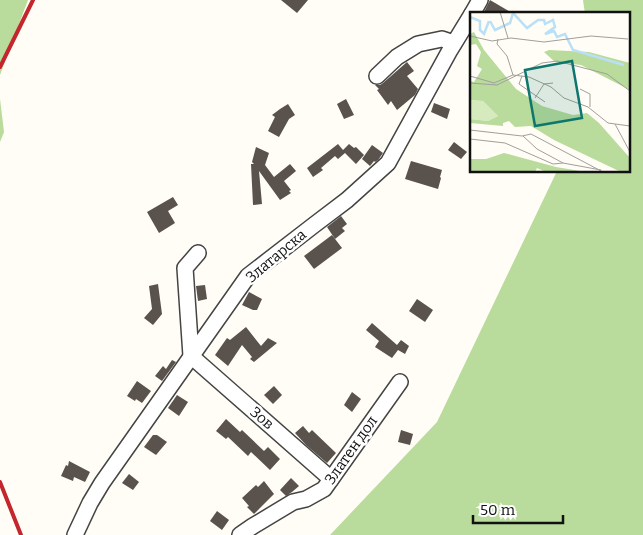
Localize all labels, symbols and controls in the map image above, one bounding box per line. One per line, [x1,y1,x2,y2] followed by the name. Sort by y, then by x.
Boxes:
[470,12,630,172] inset map
[242,226,310,286] street label: Златарска
[246,403,278,433] street label: Зов
[321,412,381,488] street label: Златен дол
[473,492,563,524] scale bar
[480,501,516,519] text: 50 m

